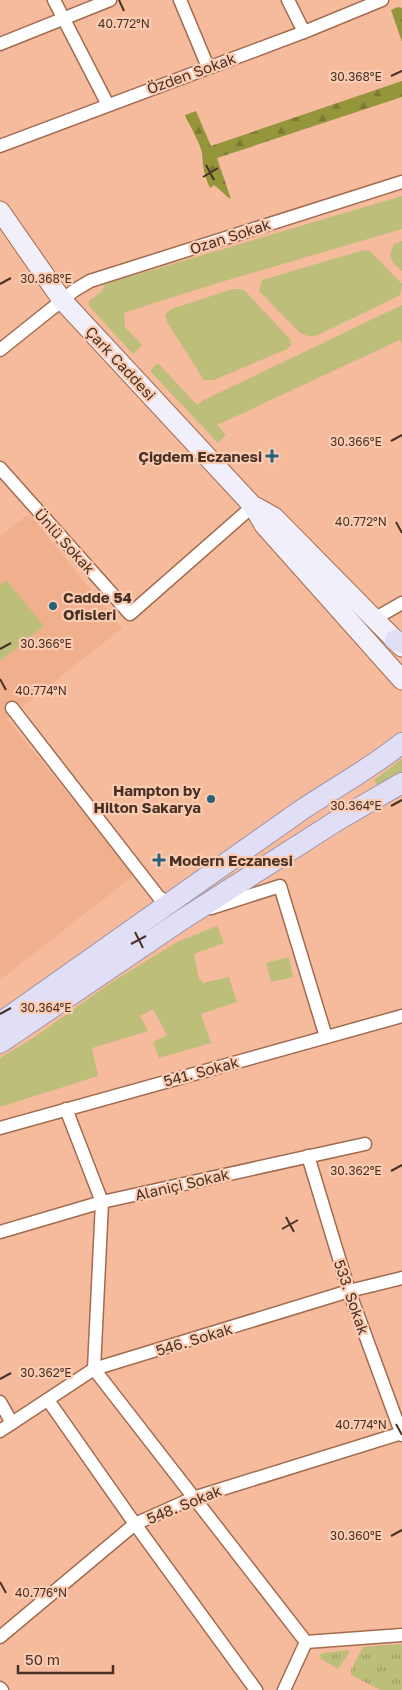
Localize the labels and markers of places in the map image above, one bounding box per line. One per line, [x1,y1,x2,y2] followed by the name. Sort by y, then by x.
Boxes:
[138,447,262,465] place label: Çiğdem Eczanesi
[266,450,278,462] marker: Çiğdem Eczanesi
[63,588,132,623] place label: Cadde 54 Ofisleri
[47,600,59,612] marker: Cadde 54 Ofisleri
[94,781,201,816] place label: Hampton by Hilton Sakarya
[205,793,217,805] marker: Hampton by Hilton Sakarya
[169,851,293,869] place label: Modern Eczanesi
[153,854,165,866] marker: Modern Eczanesi

